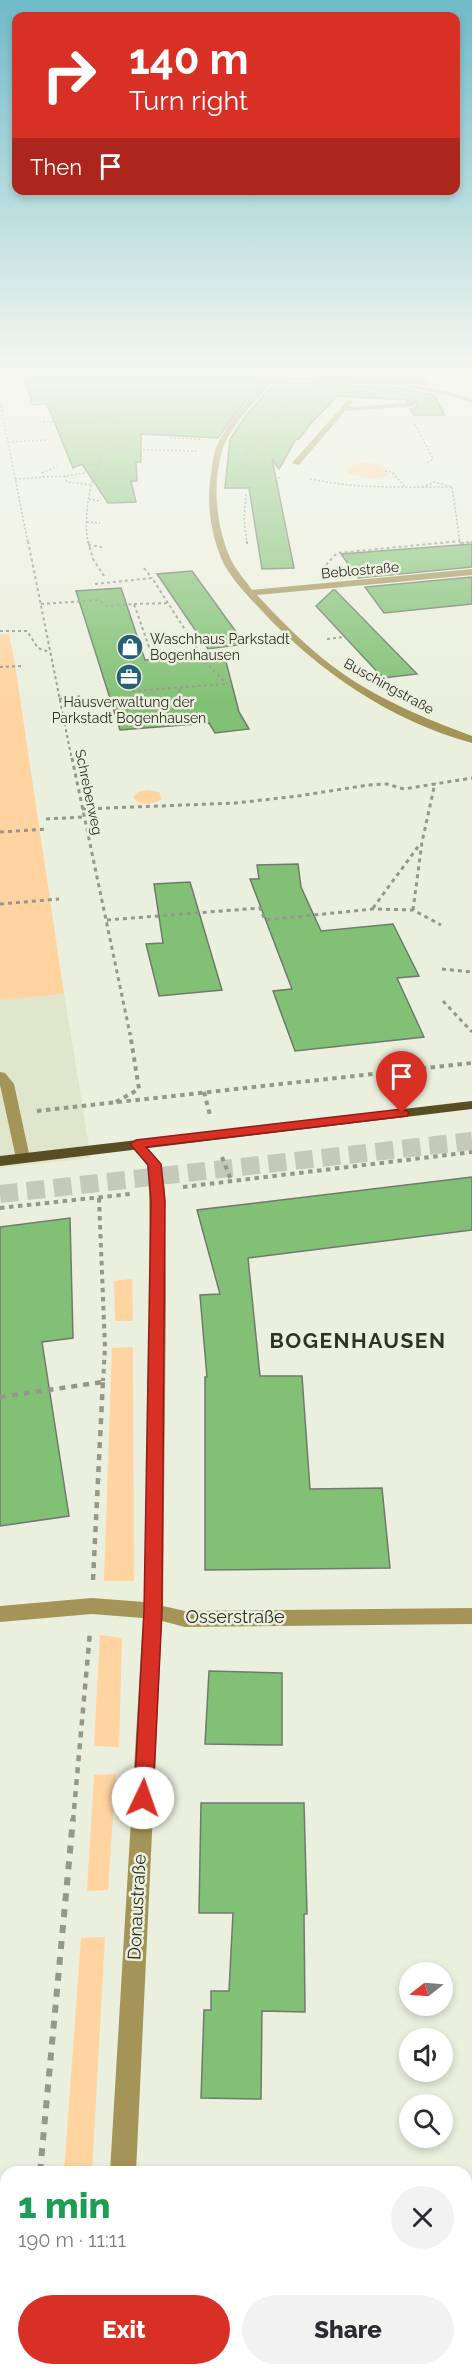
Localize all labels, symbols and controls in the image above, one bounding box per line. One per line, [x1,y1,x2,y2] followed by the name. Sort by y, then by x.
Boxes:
[129,35,249,84] text: 140 m
[30,36,108,114] icon: right
[129,85,248,116] text: Turn right
[94,150,127,183] icon: arrive
[30,154,82,180] text: Then
[320,559,400,581] street label: Beblostraße
[150,631,290,663] place label: Waschhaus Parkstadt Bogenhausen
[115,632,145,662] shop icon: Waschhaus Parkstadt Bogenhausen
[341,655,437,717] street label: Buschingstraße
[114,662,144,692] office icon: Hausverwaltung der Parkstadt Bogenhausen
[52,694,206,726] place label: Hausverwaltung der Parkstadt Bogenhausen
[72,748,106,836] street label: Schreberweg
[376,1051,427,1113] pin
[385,1060,418,1093] icon: arrive
[270,1328,446,1353] district label: BOGENHAUSEN
[185,1606,285,1627] street label: Osserstraße
[111,1766,175,1830] position arrow
[123,1853,150,1960] street label: Donaustraße
[399,1962,453,2016] north arrow
[399,1962,453,2148] map controls
[399,2028,453,2082] button: sound
[399,2094,453,2148] button: search
[18,2184,110,2226] text: 1 min
[391,2186,454,2249] button: close
[18,2228,126,2252] text: 190 m · 11:11
[18,2295,230,2364] button: Exit
[242,2295,454,2364] button: Share

